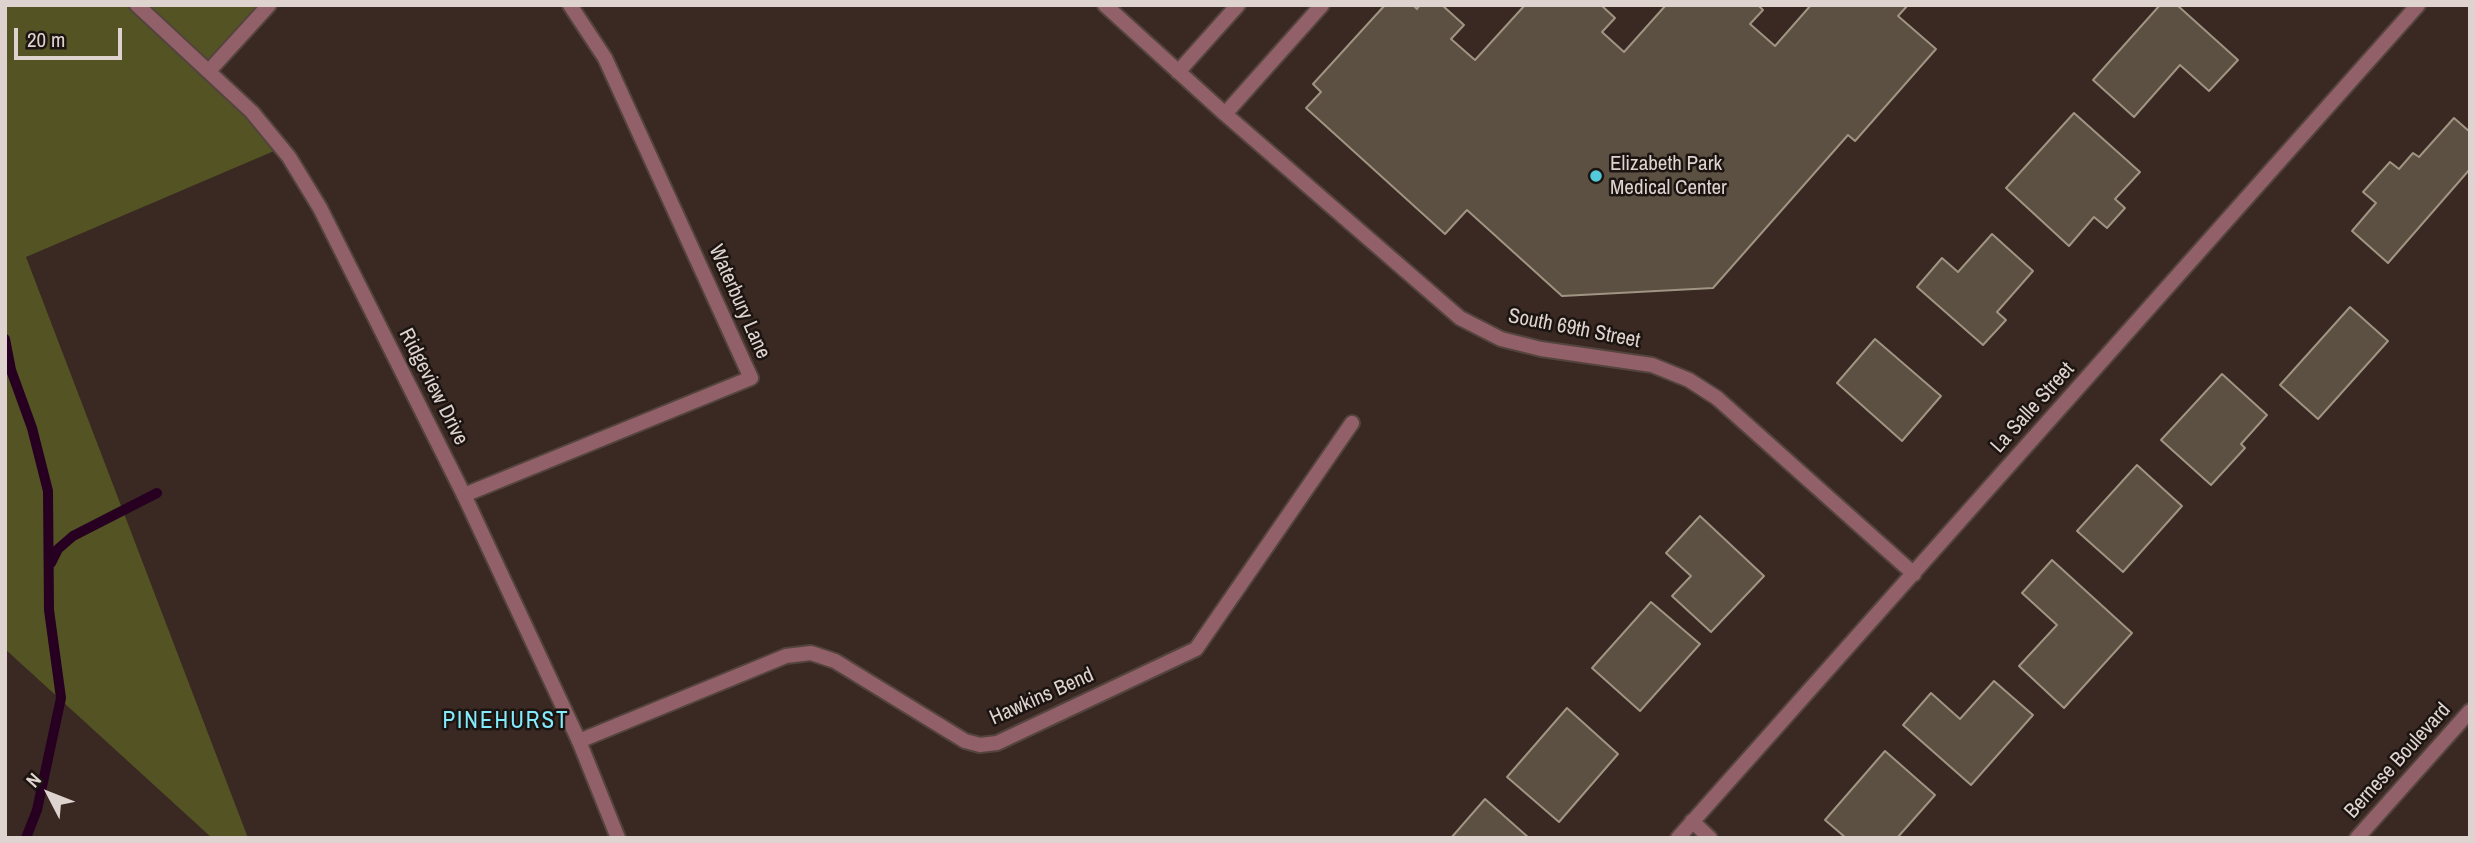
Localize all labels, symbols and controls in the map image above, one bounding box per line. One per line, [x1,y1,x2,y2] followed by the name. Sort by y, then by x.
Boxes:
[18,14,126,58] scale bar
[27,25,65,54] text: 20 m
[1610,151,1727,201] place label: Elizabeth Park Medical Center
[1588,168,1604,184] marker: Elizabeth Park Medical Center
[703,241,775,363] street label: Waterbury Lane
[1506,304,1642,354] street label: South 69th Street
[393,325,473,449] street label: Ridgeview Drive
[1986,358,2080,458] street label: La Salle Street
[986,663,1098,731] street label: Hawkins Bend
[2340,698,2456,824] street label: Bernese Boulevard
[444,708,568,736] district label: PINEHURST
[14,759,84,829] north arrow
[20,767,47,793] text: N

